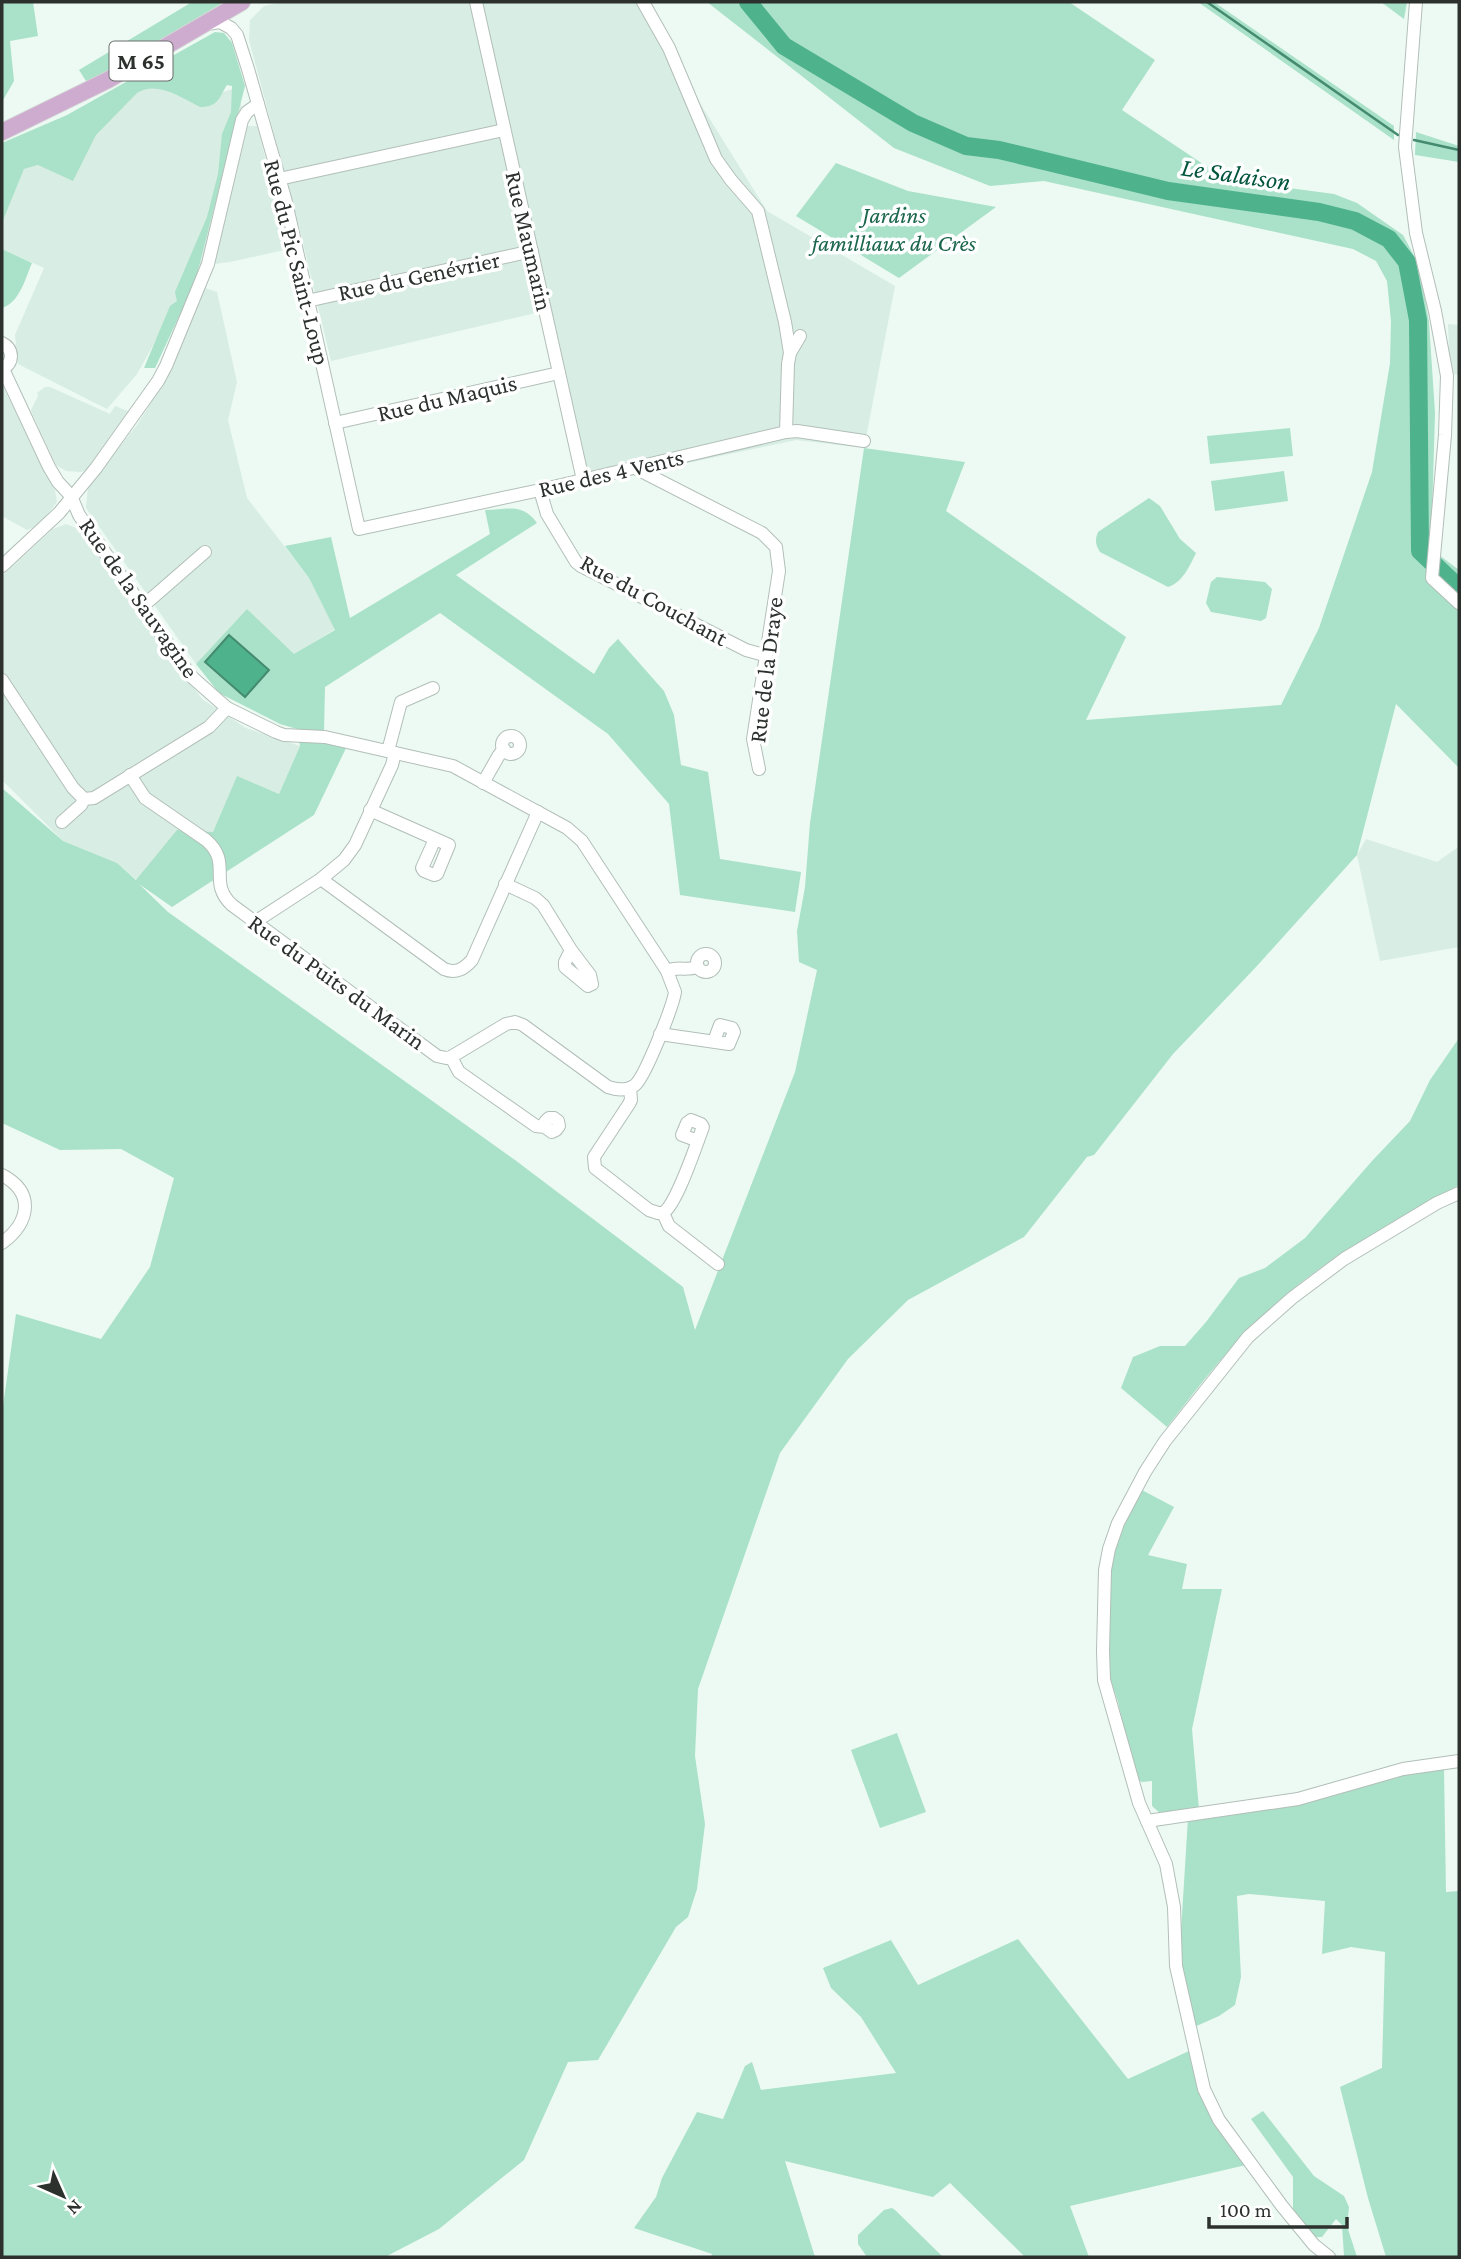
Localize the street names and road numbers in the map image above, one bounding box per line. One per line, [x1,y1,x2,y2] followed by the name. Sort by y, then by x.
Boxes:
[110,41,172,80] road number: M 65
[259,156,336,367] street label: Rue du Pic Saint-Loup
[500,168,559,314] street label: Rue Maumarin
[336,245,503,306] street label: Rue du Genévrier
[374,368,519,427] street label: Rue du Maquis
[536,443,686,502] street label: Rue des 4 Vents
[74,513,205,683] street label: Rue de la Sauvagine
[576,548,733,652] street label: Rue du Couchant
[743,595,788,744] street label: Rue de la Draye
[244,908,431,1055] street label: Rue du Puits du Marin

